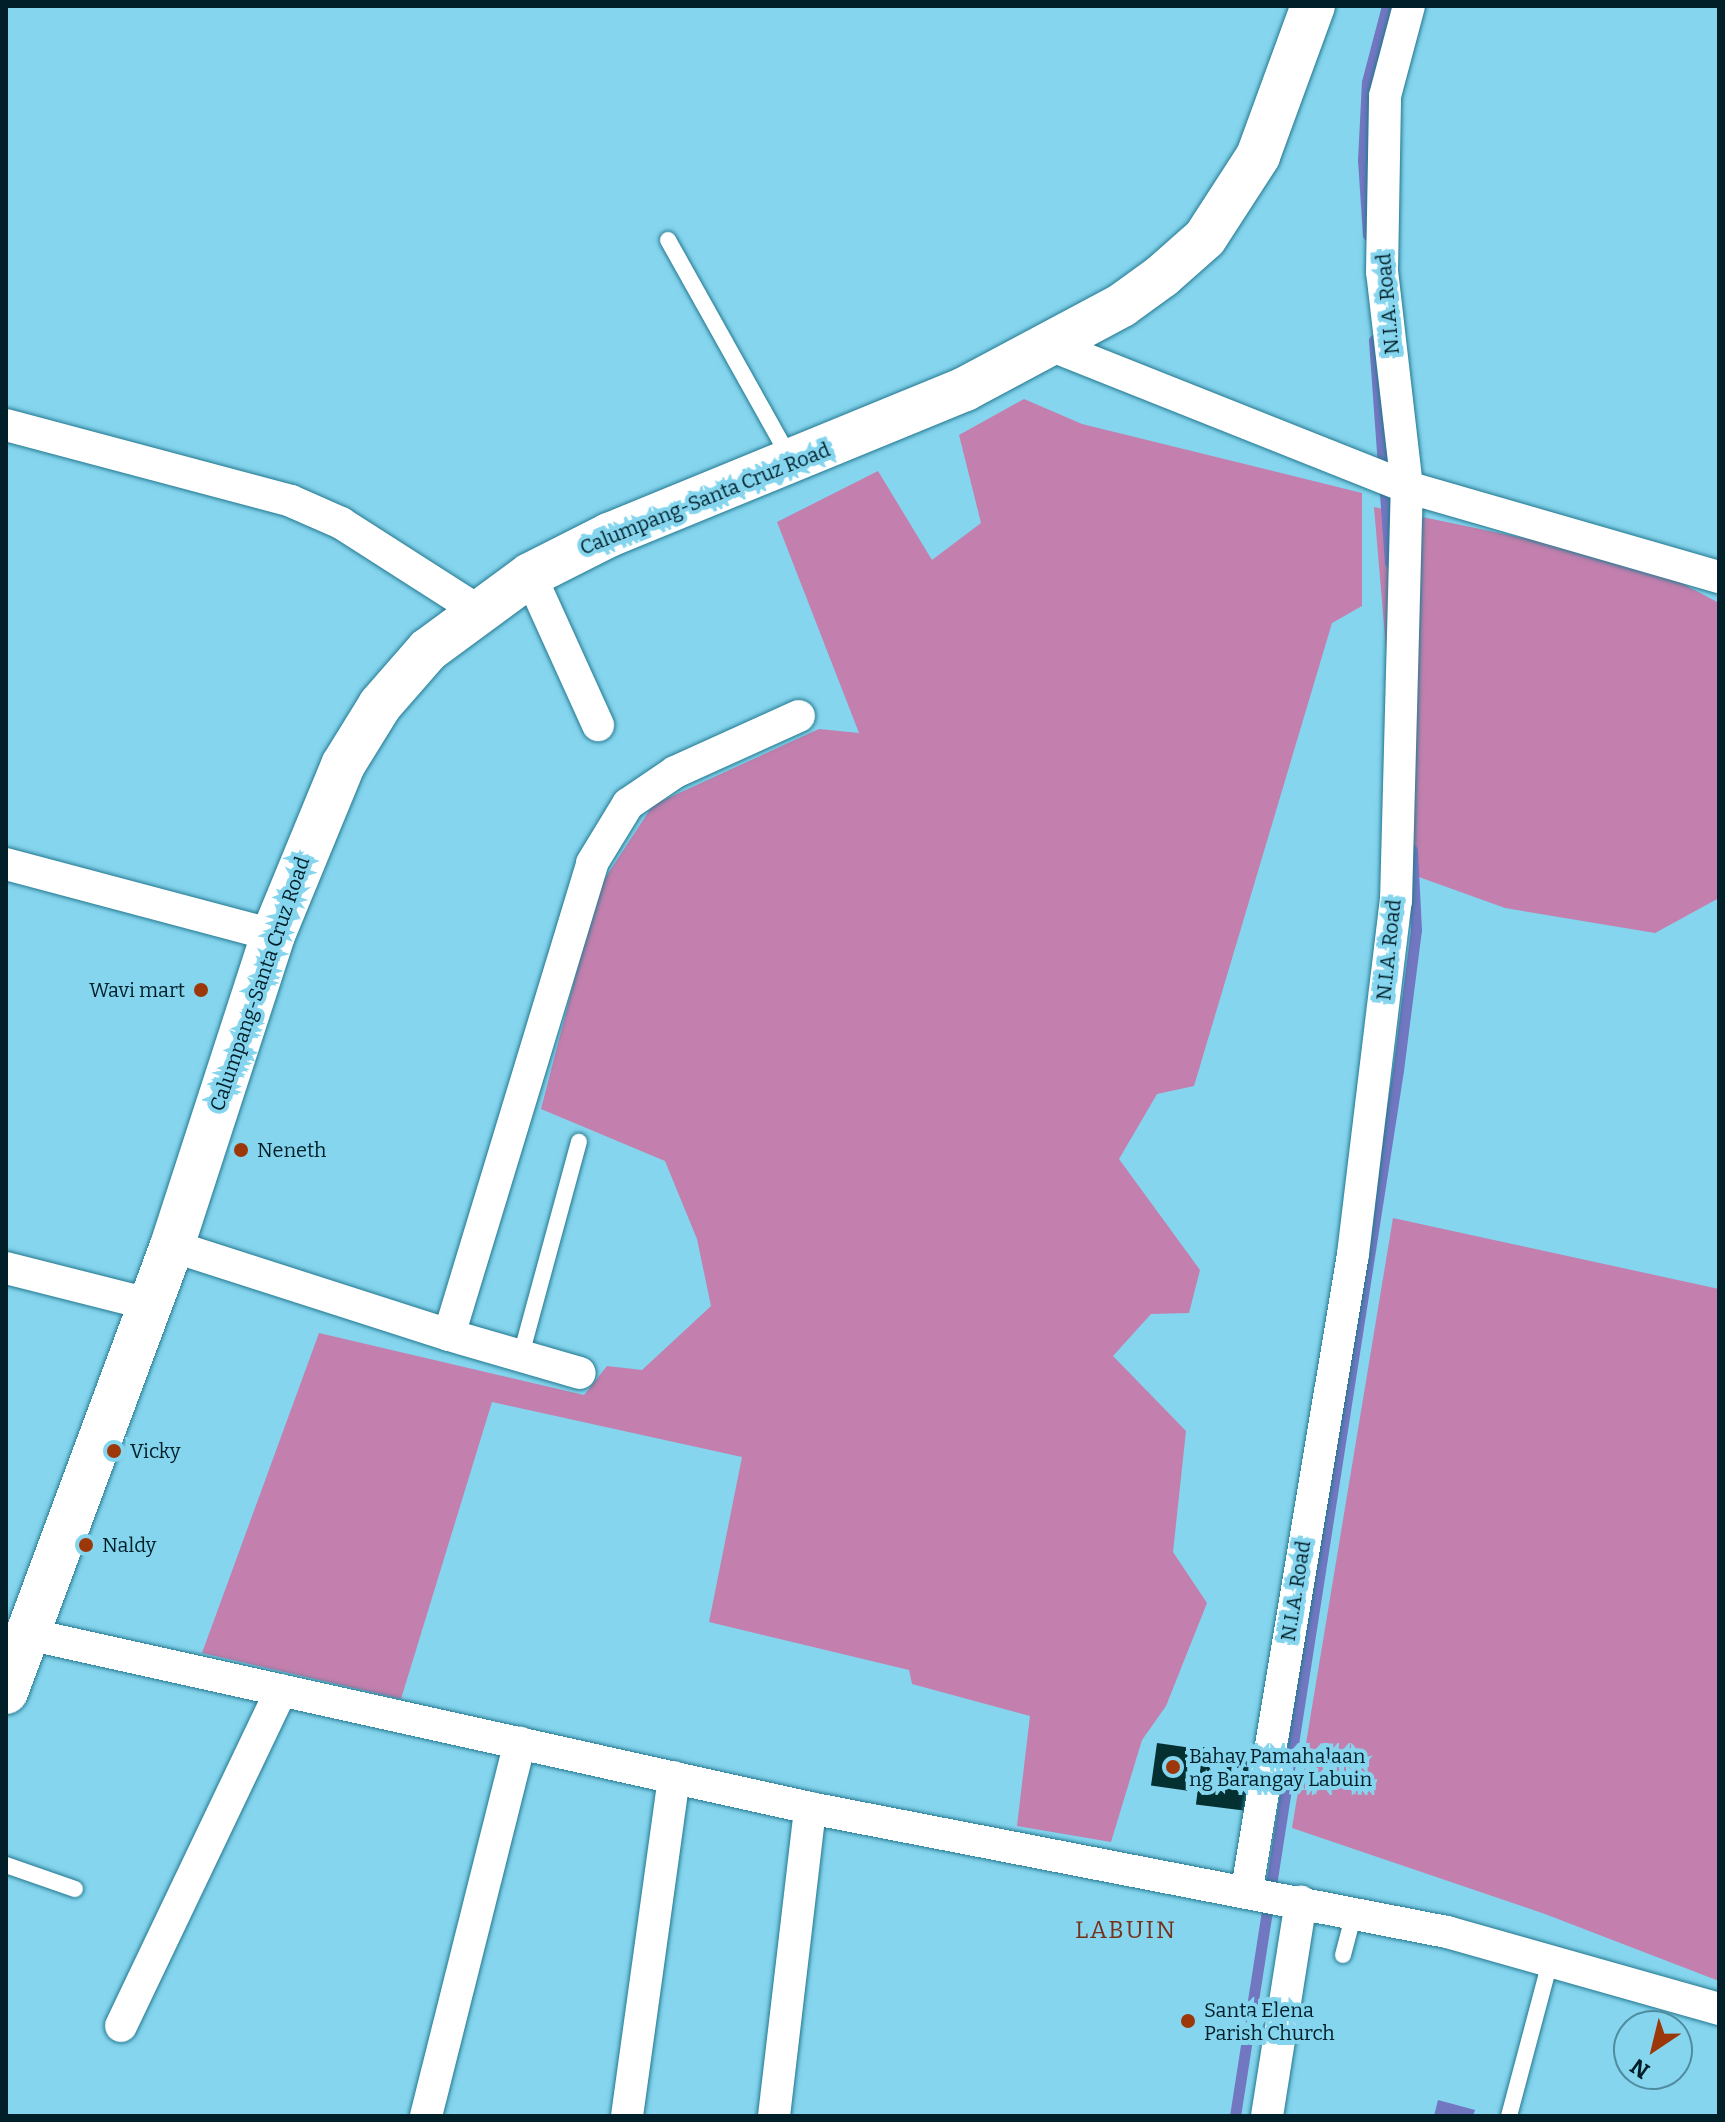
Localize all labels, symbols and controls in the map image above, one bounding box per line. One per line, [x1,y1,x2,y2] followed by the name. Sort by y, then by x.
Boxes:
[1372,253,1404,355] street label: N.I.A. Road
[576,438,834,560] street label: Calumpang-Santa Cruz Road
[205,854,315,1114] street label: Calumpang-Santa Cruz Road
[1372,898,1406,1002] street label: N.I.A. Road
[89,978,185,1002] place label: Wavi mart
[192,981,210,999] marker: Wavi mart
[257,1138,327,1162] place label: Neneth
[232,1141,250,1159] marker: Neneth
[130,1439,181,1463] place label: Vicky
[105,1442,123,1460] marker: Vicky
[102,1533,156,1557] place label: Naldy
[77,1536,95,1554] marker: Naldy
[1276,1539,1316,1643] street label: N.I.A. Road
[1189,1744,1372,1791] place label: Bahay Pamahalaan ng Barangay Labuin
[1164,1758,1182,1776] marker: Bahay Pamahalaan ng Barangay Labuin
[1075,1917,1177,1945] district label: LABUIN
[1204,1998,1335,2045] place label: Santa Elena Parish Church
[1613,2010,1693,2090] north arrow
[1179,2012,1197,2030] marker: Santa Elena Parish Church
[1625,2053,1655,2084] text: N

